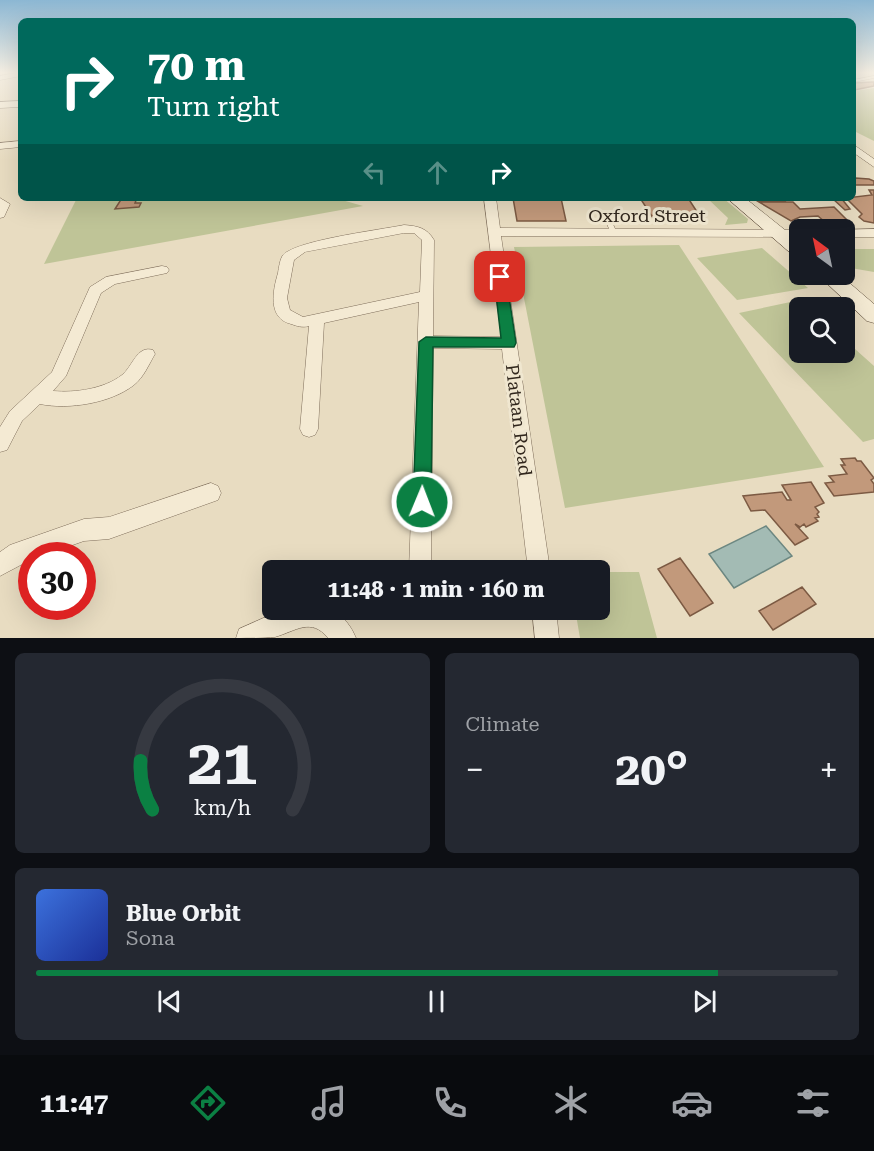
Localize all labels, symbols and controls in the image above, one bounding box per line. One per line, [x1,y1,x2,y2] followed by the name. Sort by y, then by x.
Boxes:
[147,41,245,90] text: 70 m
[48,42,126,120] icon: right
[147,91,280,123] text: Turn right
[358,156,391,189] icon: left
[421,156,454,189] icon: ahead
[484,156,517,189] icon: right
[588,205,706,226] street label: Oxford Street
[789,219,855,285] north arrow
[789,219,855,363] map controls
[474,251,525,302] pin
[483,260,516,293] icon: arrive
[789,297,855,363] button: search
[502,363,536,478] street label: Plataan Road
[390,470,454,534] position arrow
[18,542,96,620] speed limit sign: 30
[327,577,545,602] text: 11:48 · 1 min · 160 m
[466,712,540,736] text: Climate
[187,726,257,799] text: 21
[615,743,688,796] text: 20°
[466,750,484,789] text: −
[820,750,838,789] text: +
[194,795,251,820] text: km/h
[126,901,241,926] text: Blue Orbit
[126,926,175,950] text: Sona
[153,985,186,1018] icon: previous
[420,985,453,1018] icon: pause
[688,985,721,1018] icon: next
[187,1082,229,1124] icon: directions
[308,1082,350,1124] icon: music
[429,1082,471,1124] icon: phone
[550,1082,592,1124] icon: climate
[671,1082,713,1124] icon: car
[792,1082,834,1124] icon: filters
[40,1087,108,1119] text: 11:47

